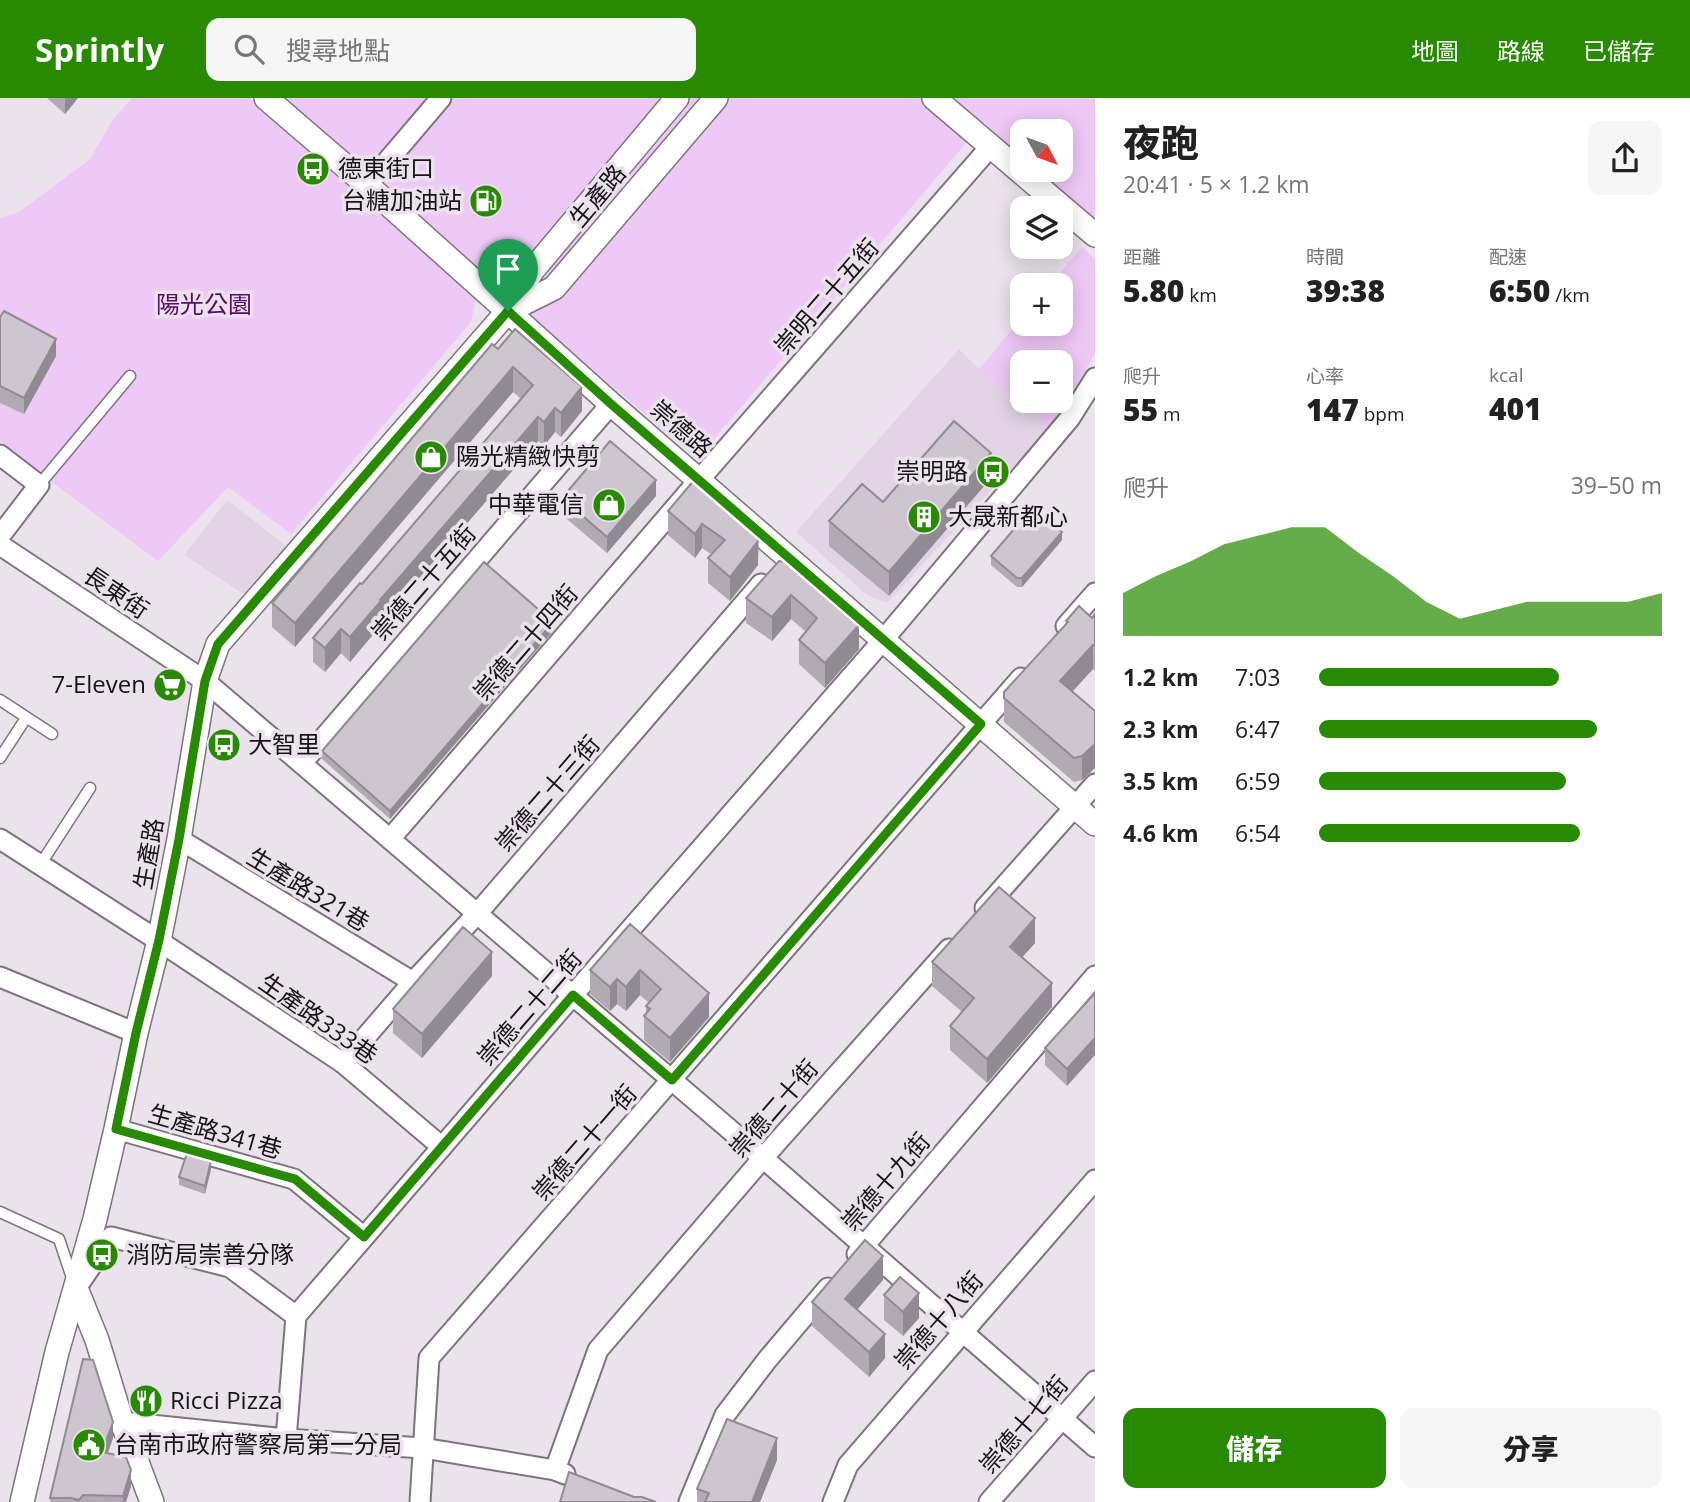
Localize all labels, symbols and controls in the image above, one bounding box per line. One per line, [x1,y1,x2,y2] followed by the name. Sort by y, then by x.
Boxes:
[206,18,696,81] search box
[35,27,164,72] text: Sprintly
[230,30,268,68] icon: search
[286,32,390,68] text: 搜尋地點
[1411,34,1459,67] text: 地圖
[1497,34,1545,67] text: 路線
[1583,34,1655,67] text: 已儲存
[1123,116,1199,168] text: 夜跑
[1010,119,1073,182] north arrow
[1010,119,1073,413] map controls
[1588,121,1662,195] button: share
[294,150,332,188] bus stop icon: 德東街口
[338,151,434,184] place label: 德東街口
[561,157,633,233] street label: 生產路
[1123,168,1310,200] text: 20:41 · 5 × 1.2 km
[467,182,505,220] fuel station icon: 台糖加油站
[342,183,462,216] place label: 台糖加油站
[1010,196,1073,259] button: layers
[766,231,886,361] street label: 崇明二十五街
[478,239,538,311] pin
[1123,244,1161,270] text: 距離
[1306,244,1344,270] text: 時間
[1489,244,1527,270] text: 配速
[489,250,527,288] icon: arrive
[1123,270,1184,311] text: 5.80
[1306,270,1385,311] text: 39:38
[1489,270,1550,311] text: 6:50
[1010,273,1073,336] button: +
[1184,282,1217,308] text: km
[1550,282,1590,308] text: /km
[156,287,252,320] park label: 陽光公園
[1010,350,1073,413] button: −
[1489,362,1523,388] text: kcal
[1123,363,1161,389] text: 爬升
[1306,363,1344,389] text: 心率
[1489,388,1542,429] text: 401
[1123,389,1158,430] text: 55
[1306,389,1359,430] text: 147
[644,392,720,464] street label: 崇德路
[1158,401,1181,427] text: m
[1359,401,1405,427] text: bpm
[412,438,450,476] shop icon: 陽光精緻快剪
[456,439,600,472] place label: 陽光精緻快剪
[974,453,1012,491] bus stop icon: 崇明路
[896,454,968,487] place label: 崇明路
[1571,469,1662,501] text: 39–50 m
[1123,471,1169,503] text: 爬升
[590,486,628,524] shop icon: 中華電信
[488,487,584,520] place label: 中華電信
[905,498,943,536] building icon: 大晟新都心
[948,499,1068,532] place label: 大晟新都心
[363,517,483,647] street label: 崇德二十五街
[78,558,156,626] street label: 長東街
[465,577,585,707] street label: 崇德二十四街
[1123,661,1199,693] text: 1.2 km
[1235,661,1281,693] text: 7:03
[151,666,189,704] supermarket icon: 7-Eleven
[52,667,146,700] place label: 7-Eleven
[1123,713,1199,745] text: 2.3 km
[1235,713,1281,745] text: 6:47
[205,726,243,764] bus stop icon: 大智里
[248,727,320,760] place label: 大智里
[487,728,607,858] street label: 崇德二十三街
[1123,765,1199,797] text: 3.5 km
[1235,765,1281,797] text: 6:59
[125,815,170,892] street label: 生產路
[1123,817,1199,849] text: 4.6 km
[1235,817,1281,849] text: 6:54
[241,839,376,938] street label: 生產路321巷
[469,942,589,1072] street label: 崇德二十二街
[253,965,385,1071] street label: 生產路333巷
[721,1052,825,1164] street label: 崇德二十街
[524,1077,644,1207] street label: 崇德二十一街
[145,1096,286,1165] street label: 生產路341巷
[833,1125,937,1237] street label: 崇德十九街
[83,1236,121,1274] bus stop icon: 消防局崇善分隊
[126,1237,294,1270] place label: 消防局崇善分隊
[886,1264,990,1376] street label: 崇德十八街
[971,1368,1075,1480] street label: 崇德十七街
[127,1382,165,1420] restaurant icon: Ricci Pizza
[170,1383,283,1416] place label: Ricci Pizza
[1123,1408,1386,1488] button: 儲存
[1400,1408,1662,1488] button: 分享
[70,1426,108,1464] public building icon: 台南市政府警察局第一分局
[114,1427,402,1460] place label: 台南市政府警察局第一分局

